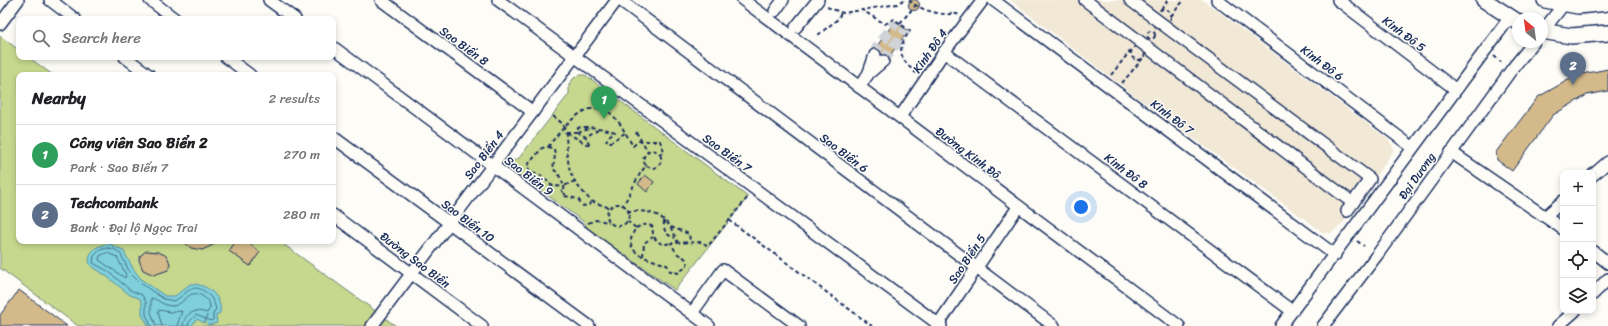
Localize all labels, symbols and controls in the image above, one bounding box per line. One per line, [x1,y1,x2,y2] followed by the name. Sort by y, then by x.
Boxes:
[1377,10,1431,58] street label: Kinh Đô 5
[1512,12,1548,48] north arrow
[16,16,336,60] search box
[435,20,493,72] street label: Sao Biển 8
[907,24,954,78] street label: Kinh Đô 4
[62,25,141,51] text: Search here
[30,27,52,49] icon: search
[1296,39,1349,87] street label: Kinh Đô 6
[1560,52,1586,85] pin: 2
[32,83,86,113] text: Nearby
[591,86,617,119] pin: 1
[269,87,320,110] text: 2 results
[1146,93,1199,141] street label: Kinh Đô 7
[931,121,1006,186] street label: Đường Kinh Đô
[458,125,510,184] street label: Sao Biển 4
[815,127,873,179] street label: Sao Biển 6
[698,128,757,179] street label: Sao Biển 7
[70,130,208,156] text: Công viên Sao Biển 2
[42,143,48,166] text: 1
[283,143,320,166] text: 270 m
[1099,147,1153,195] street label: Kinh Đô 8
[1393,148,1441,204] street label: Đại Dương
[500,150,558,202] street label: Sao Biển 9
[70,156,168,179] text: Park · Sao Biển 7
[1560,170,1596,314] map controls
[1560,170,1596,206] button: +
[70,190,158,216] text: Techcombank
[437,193,500,249] street label: Sao Biển 10
[1071,197,1091,217] your location
[41,203,49,226] text: 2
[283,203,320,226] text: 280 m
[1560,206,1596,242] button: −
[70,216,197,239] text: Bank · Đại lộ Ngọc Trai
[375,226,455,294] street label: Đường Sao Biển
[942,229,992,289] street label: Sao Biển 5
[1560,242,1596,278] button: locate
[1560,278,1596,314] button: layers

